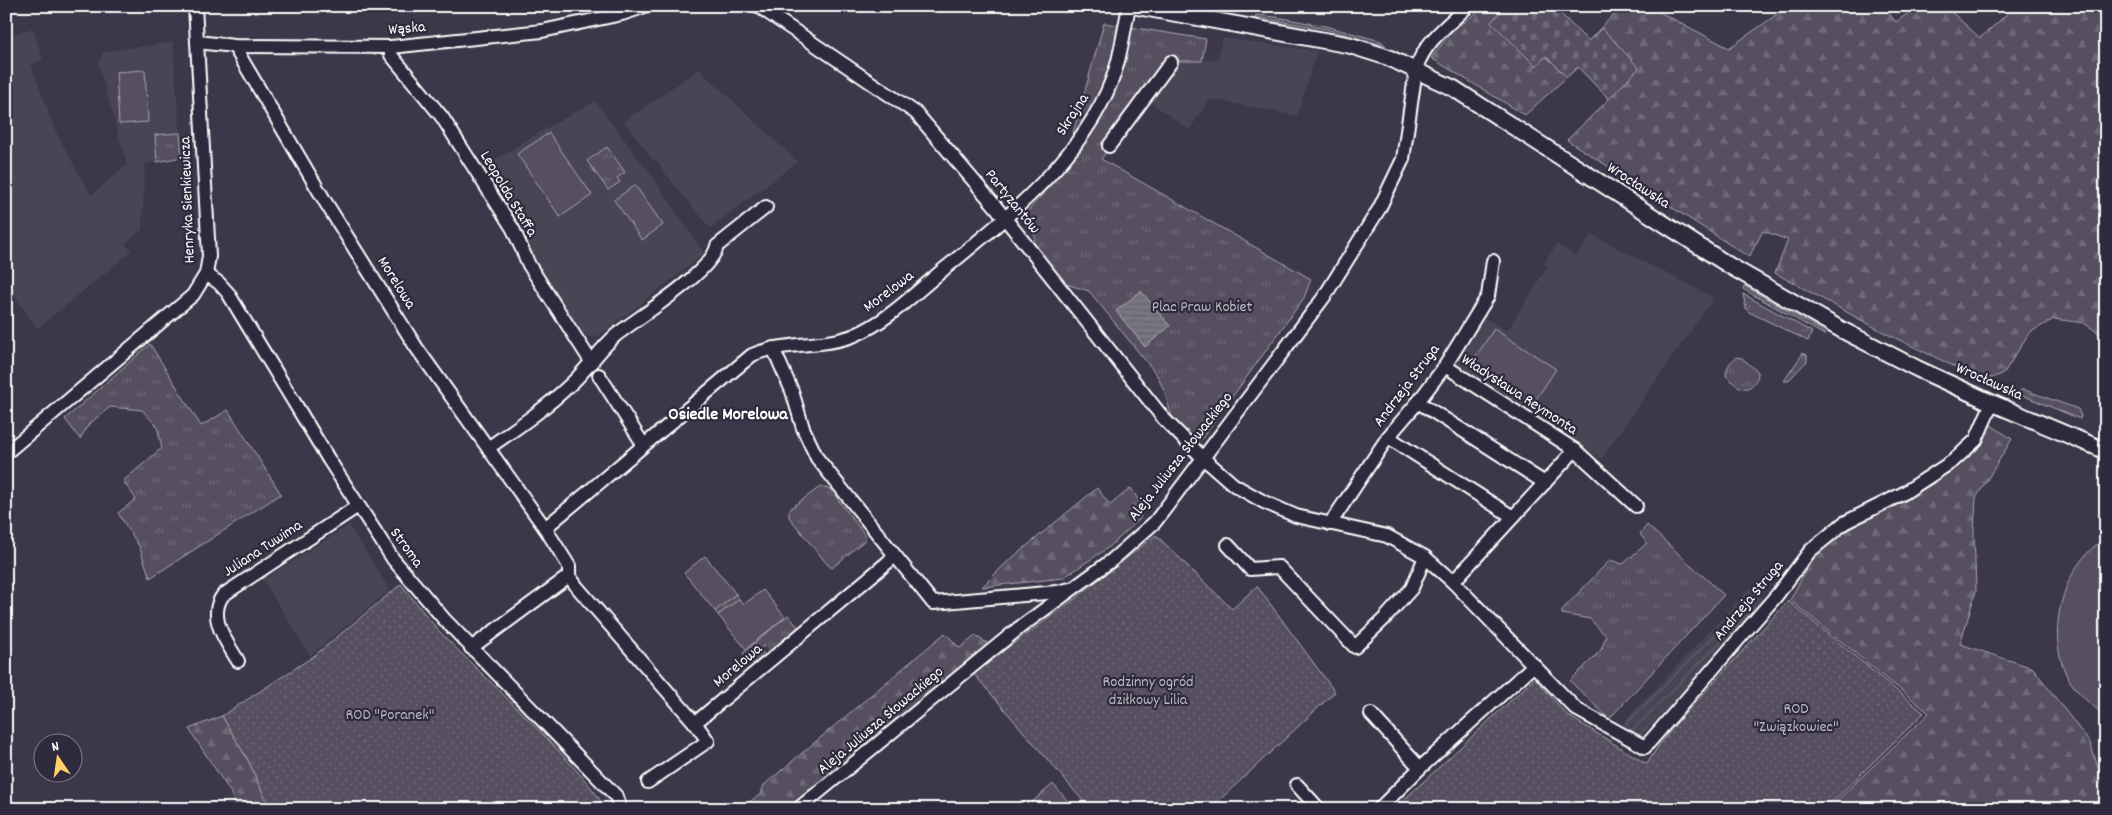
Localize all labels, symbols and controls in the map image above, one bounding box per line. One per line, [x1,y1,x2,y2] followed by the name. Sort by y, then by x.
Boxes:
[388,16,427,42] street label: Wąska
[1051,89,1095,141] street label: Skrajna
[174,136,202,264] street label: Henryka Sienkiewicza
[473,147,543,242] street label: Leopolda Staffa
[1602,157,1675,215] street label: Wrocławska
[979,165,1045,239] street label: Partyzantów
[371,252,421,314] street label: Morelowa
[859,265,920,319] street label: Morelowa
[1152,296,1252,319] park label: Plac Praw Kobiet
[1368,339,1446,432] street label: Andrzeja Struga
[1456,349,1582,442] street label: Władysława Reymonta
[1952,357,2027,407] street label: Wrocławska
[1123,388,1239,526] street label: Aleja Juliusza Słowackiego
[668,403,788,428] district label: Osiedle Morelowa
[219,514,308,583] street label: Juliana Tuwima
[384,523,429,573] street label: Stroma
[1709,556,1790,646] street label: Andrzeja Struga
[708,638,768,694] street label: Morelowa
[813,661,949,781] street label: Aleja Juliusza Słowackiego
[1102,671,1194,712] park label: Rodzinny ogród dziłkowy Lilia
[1753,698,1839,739] park label: ROD "Związkowiec"
[345,704,435,727] park label: ROD "Poranek"
[32,732,82,782] north arrow
[50,737,61,758] text: N

